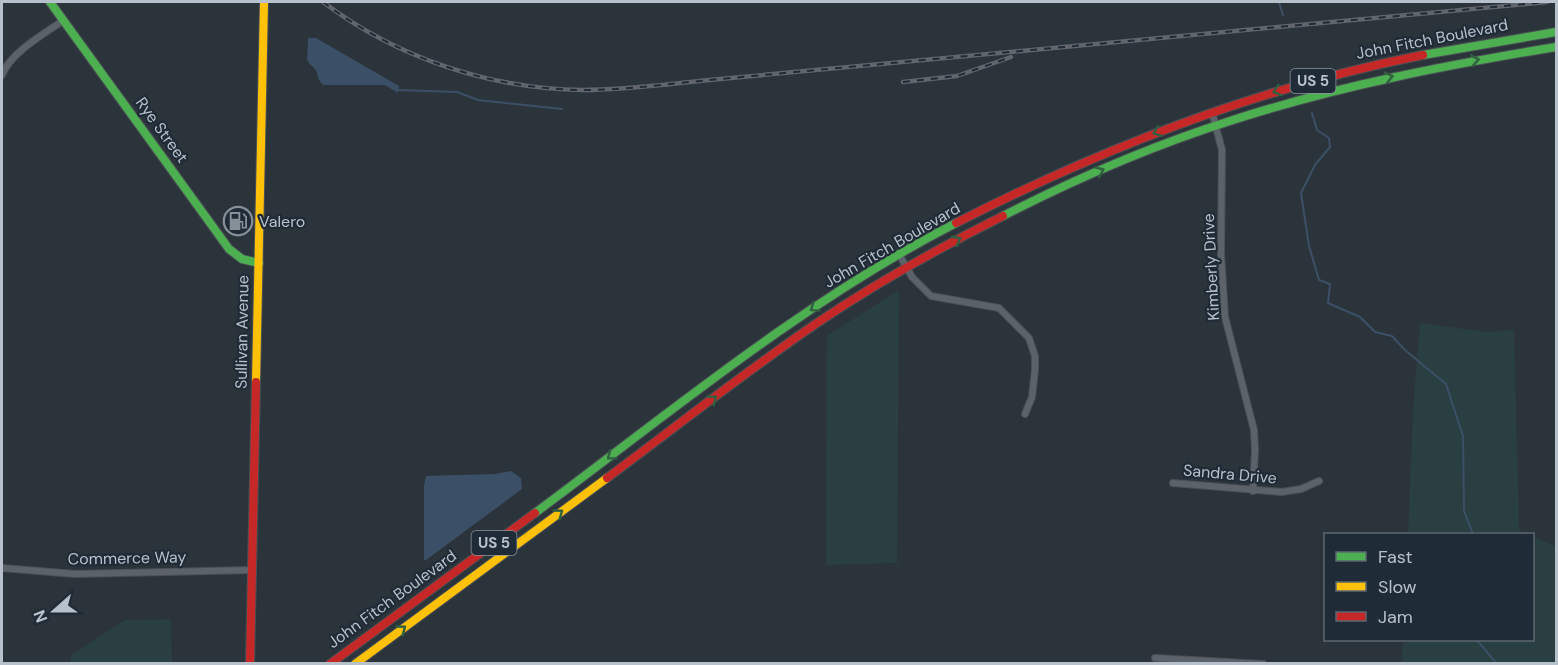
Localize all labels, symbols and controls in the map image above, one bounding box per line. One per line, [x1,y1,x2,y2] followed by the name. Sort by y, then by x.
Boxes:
[1354,14,1510,64] street label: John Fitch Boulevard
[1470,54,1480,67] one-way arrow
[1290,69,1336,93] road number: US 5
[1384,72,1394,85] one-way arrow
[1272,84,1283,96] one-way arrow
[131,93,193,167] street label: Rye Street
[1152,125,1163,137] one-way arrow
[1093,166,1104,178] one-way arrow
[820,197,964,293] street label: John Fitch Boulevard
[222,205,254,237] fuel station icon: Valero
[259,211,305,232] place label: Valero
[1198,213,1224,321] street label: Kimberly Drive
[951,236,962,247] one-way arrow
[231,275,253,389] street label: Sullivan Avenue
[810,301,821,312] one-way arrow
[707,395,718,406] one-way arrow
[606,449,617,460] one-way arrow
[1182,459,1278,489] street label: Sandra Drive
[552,509,563,520] one-way arrow
[472,531,516,555] road number: US 5
[1324,533,1534,641] legend
[323,545,461,653] street label: John Fitch Boulevard
[1378,545,1413,569] text: Fast
[67,546,187,570] street label: Commerce Way
[1378,575,1417,599] text: Slow
[24,581,84,641] north arrow
[1378,605,1413,629] text: Jam
[29,607,52,625] text: N
[395,625,406,636] one-way arrow

